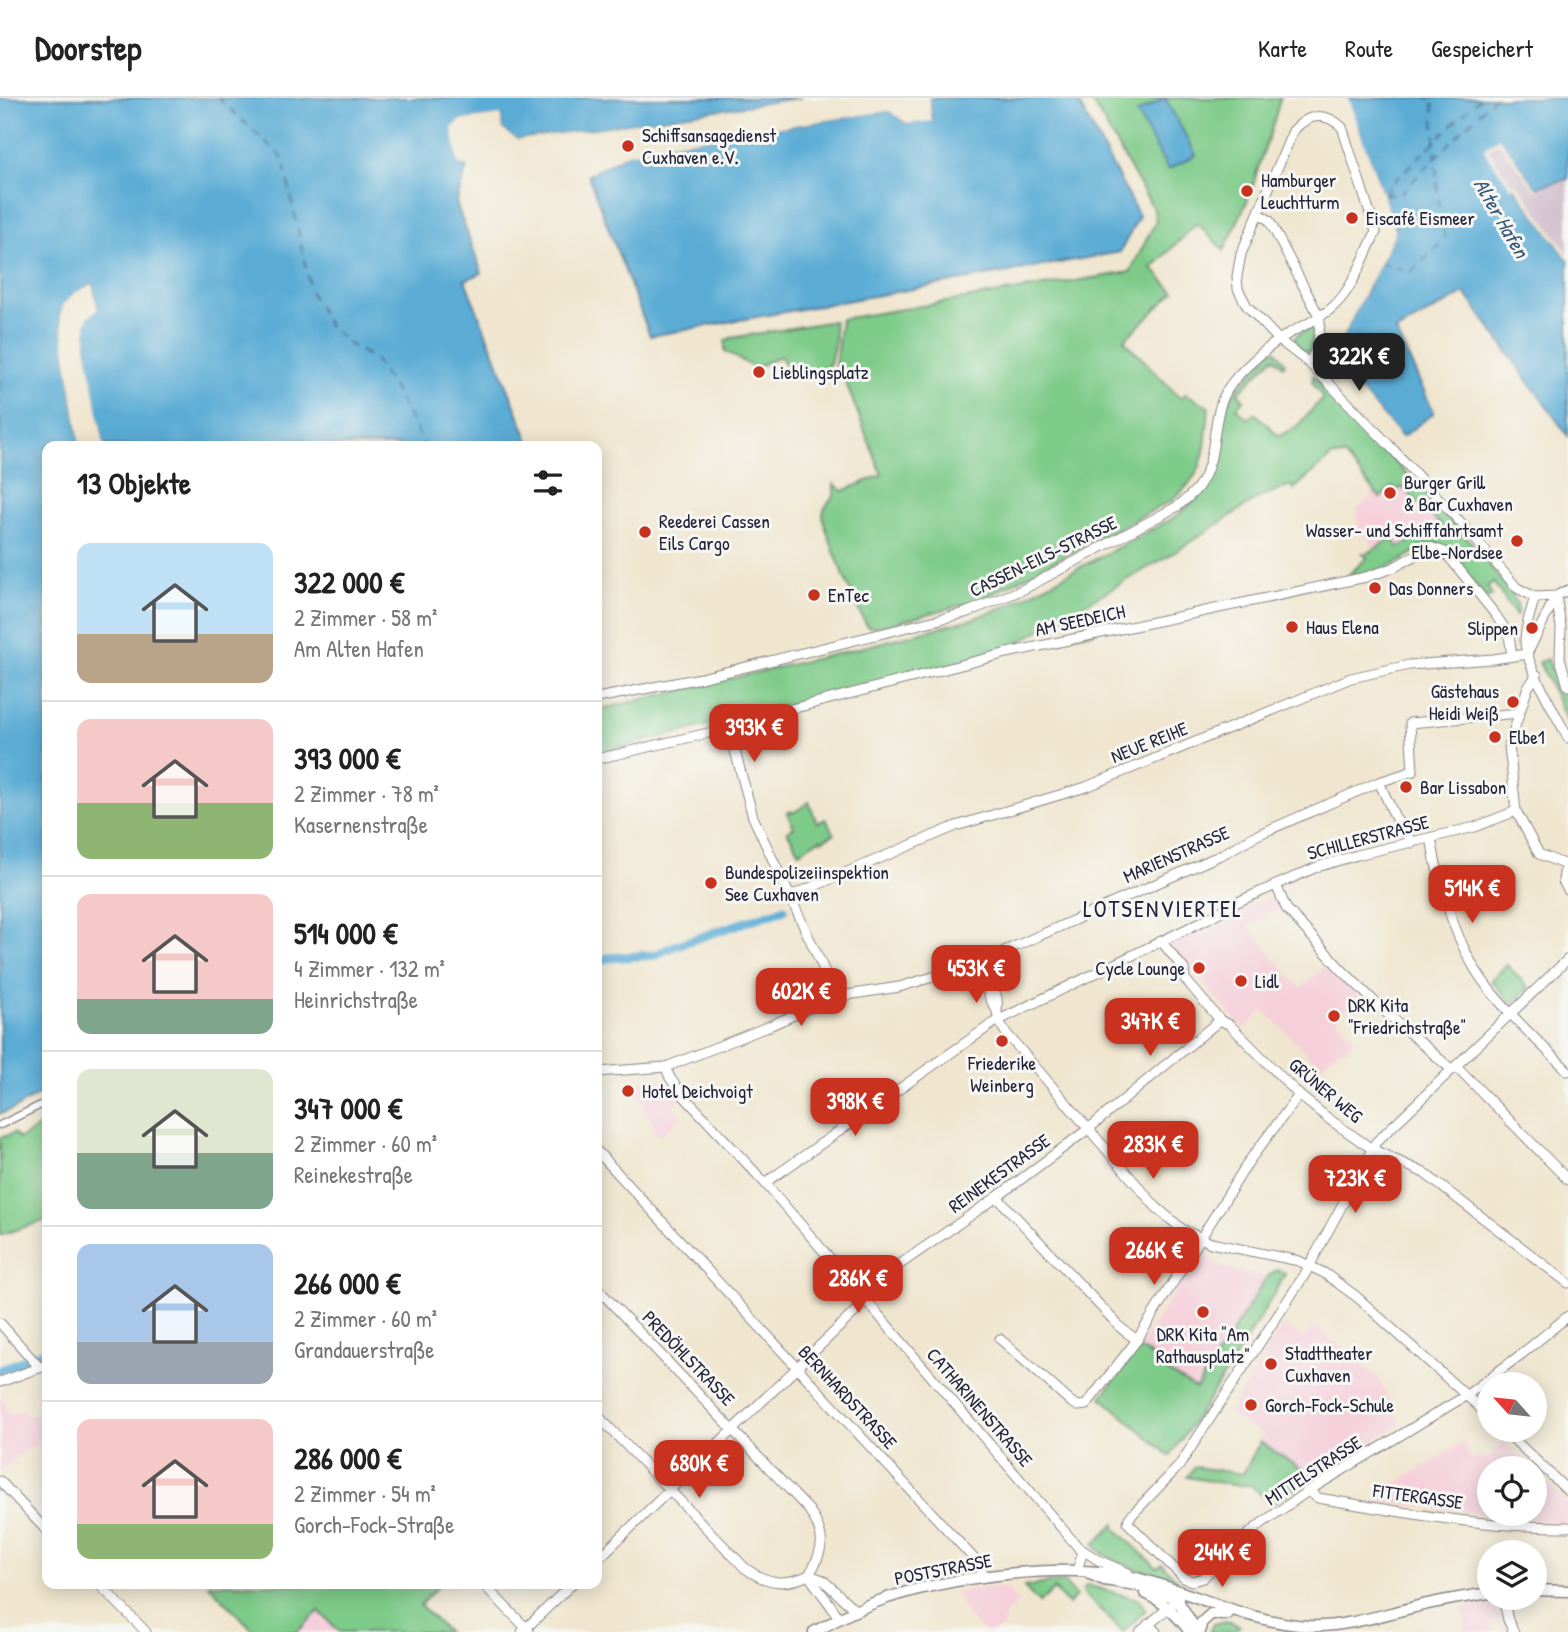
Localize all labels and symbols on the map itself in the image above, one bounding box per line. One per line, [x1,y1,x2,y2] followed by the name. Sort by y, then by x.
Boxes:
[642,122,777,170] place label: Schiffsansagedienst Cuxhaven e.V.
[620,138,636,154] marker: Schiffsansagedienst Cuxhaven e.V.
[1261,167,1340,215] place label: Hamburger Leuchtturm
[1467,172,1537,264] water label: Alter Hafen
[1239,183,1255,199] marker: Hamburger Leuchtturm
[1366,205,1476,231] place label: Eiscafé Eismeer
[1344,210,1360,226] marker: Eiscafé Eismeer
[1302,334,1416,393] pin: 322K €
[773,359,869,385] place label: Lieblingsplatz
[751,364,767,380] marker: Lieblingsplatz
[1404,469,1513,517] place label: Burger Grill & Bar Cuxhaven
[1382,485,1398,501] marker: Burger Grill & Bar Cuxhaven
[659,508,770,556] place label: Reederei Cassen Eils Cargo
[965,509,1122,603] street label: CASSEN-EILS-STRASSE
[1306,517,1503,565] place label: Wasser- und Schifffahrtsamt Elbe-Nordsee
[637,524,653,540] marker: Reederei Cassen Eils Cargo
[1509,533,1525,549] marker: Wasser- und Schifffahrtsamt Elbe-Nordsee
[1389,575,1473,601] place label: Das Donners
[1367,580,1383,596] marker: Das Donners
[828,582,869,608] place label: EnTec
[806,587,822,603] marker: EnTec
[1032,598,1128,642] street label: AM SEEDEICH
[1306,614,1379,640] place label: Haus Elena
[1468,615,1518,641] place label: Slippen
[1284,619,1300,635] marker: Haus Elena
[1524,620,1540,636] marker: Slippen
[1429,678,1499,726] place label: Gästehaus Heidi Weiß
[1505,694,1521,710] marker: Gästehaus Heidi Weiß
[697,704,811,764] pin: 393K €
[1107,715,1192,769] street label: NEUE REIHE
[1509,724,1545,750] place label: Elbe1
[1487,729,1503,745] marker: Elbe1
[1420,774,1506,800] place label: Bar Lissabon
[1398,779,1414,795] marker: Bar Lissabon
[1304,808,1432,866] street label: SCHILLERSTRASSE
[1119,819,1234,889] street label: MARIENSTRASSE
[725,859,889,907] place label: Bundespolizeiinspektion See Cuxhaven
[1415,866,1529,925] pin: 514K €
[703,875,719,891] marker: Bundespolizeiinspektion See Cuxhaven
[1083,893,1243,924] district label: LOTSENVIERTEL
[919,946,1033,1005] pin: 453K €
[1095,955,1185,981] place label: Cycle Lounge
[1191,960,1207,976] marker: Cycle Lounge
[744,968,858,1028] pin: 602K €
[1255,968,1280,994] place label: Lidl
[1233,973,1249,989] marker: Lidl
[1348,992,1466,1040] place label: DRK Kita "Friedrichstraße"
[1093,998,1207,1058] pin: 347K €
[1326,1008,1342,1024] marker: DRK Kita "Friedrichstraße"
[994,1033,1010,1049] marker: Friederike Weinberg
[967,1050,1037,1098] place label: Friederike Weinberg
[1284,1051,1368,1129] street label: GRÜNER WEG
[642,1078,753,1104] place label: Hotel Deichvoigt
[798,1079,912,1138] pin: 398K €
[620,1083,636,1099] marker: Hotel Deichvoigt
[1096,1122,1210,1181] pin: 283K €
[943,1127,1056,1219] street label: REINEKESTRASSE
[1298,1156,1412,1215] pin: 723K €
[1097,1228,1211,1287] pin: 266K €
[801,1256,915,1315] pin: 286K €
[1195,1304,1211,1320] marker: DRK Kita "Am Rathausplatz"
[637,1305,742,1412] street label: PREDÖHLSTRASSE
[1156,1321,1250,1369] place label: DRK Kita "Am Rathausplatz"
[793,1339,904,1455] street label: BERNHARDSTRASSE
[1285,1340,1373,1388] place label: Stadttheater Cuxhaven
[921,1342,1039,1473] street label: CATHARINENSTRASSE
[1263,1356,1279,1372] marker: Stadttheater Cuxhaven
[1477,1372,1547,1442] north arrow
[1265,1392,1395,1418] place label: Gorch-Fock-Schule
[1243,1397,1259,1413] marker: Gorch-Fock-Schule
[1260,1429,1367,1511] street label: MITTELSTRASSE
[642,1440,756,1500] pin: 680K €
[1370,1477,1465,1515] street label: FITTERGASSE
[1165,1530,1279,1589] pin: 244K €
[892,1547,994,1591] street label: POSTSTRASSE

